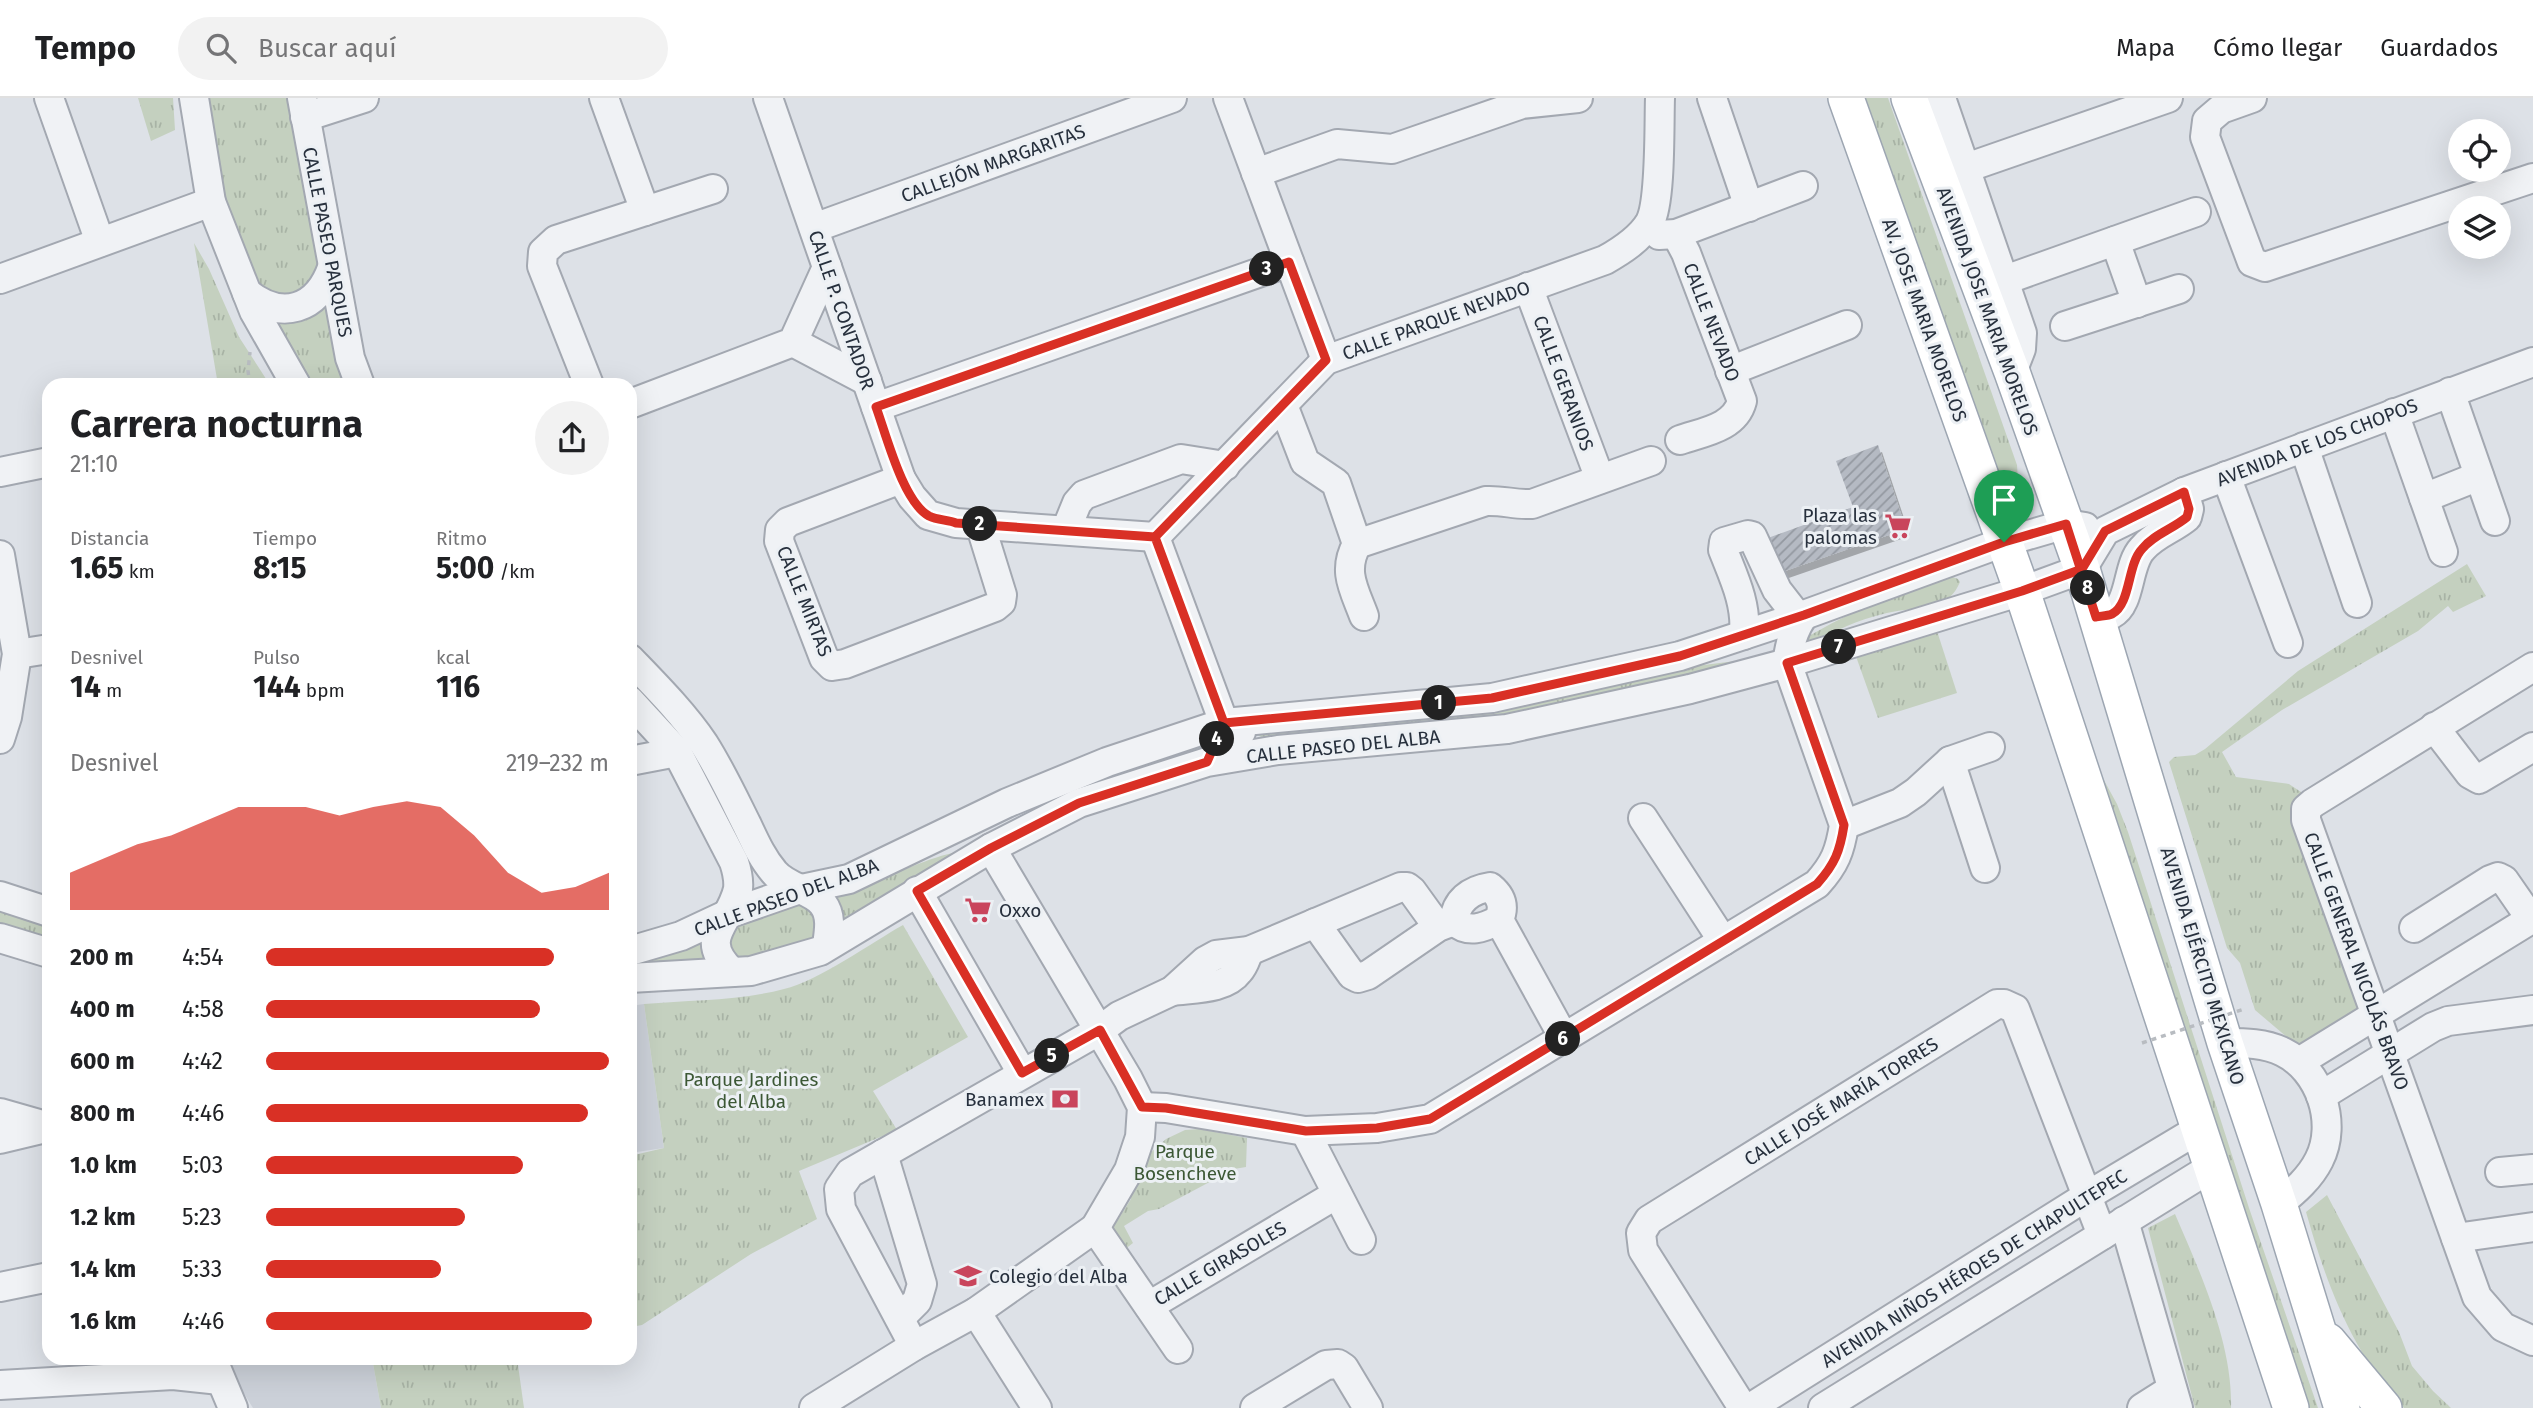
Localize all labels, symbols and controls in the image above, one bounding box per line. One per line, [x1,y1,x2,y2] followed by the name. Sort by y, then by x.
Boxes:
[178,17,668,80] search box
[35,28,136,68] text: Tempo
[202,29,240,67] icon: search
[258,33,397,64] text: Buscar aquí
[2116,34,2175,62] text: Mapa
[2213,34,2342,62] text: Cómo llegar
[2380,34,2498,62] text: Guardados
[898,119,1089,208] street label: CALLEJÓN MARGARITAS
[2448,119,2511,259] map controls
[2448,119,2511,182] button: locate
[298,145,357,339] street label: CALLE PASEO PARQUES
[1932,184,2043,438] street label: AVENIDA JOSE MARIA MORELOS
[2448,196,2511,259] button: layers
[1877,215,1972,425] street label: AV. JOSE MARIA MORELOS
[803,227,880,393] street label: CALLE P. CONTADOR
[1250,252,1284,286] pin: 3
[1262,257,1271,280] text: 3
[1678,260,1745,385] street label: CALLE NEVADO
[1339,276,1533,365] street label: CALLE PARQUE NEVADO
[1528,312,1599,454] street label: CALLE GERANIOS
[2213,393,2421,492] street label: AVENIDA DE LOS CHOPOS
[70,401,363,447] text: Carrera nocturna
[535,401,609,475] button: share
[70,450,118,478] text: 21:10
[1974,470,2034,542] pin
[1985,481,2023,519] icon: arrive
[1802,504,1877,549] place label: Plaza las palomas
[962,506,998,542] pin: 2
[1883,511,1913,541] supermarket icon: Plaza las palomas
[975,512,984,535] text: 2
[70,527,149,550] text: Distancia
[253,527,317,550] text: Tiempo
[436,527,487,550] text: Ritmo
[772,543,837,660] street label: CALLE MIRTAS
[70,550,124,586] text: 1.65
[253,550,307,586] text: 8:15
[436,550,494,586] text: 5:00
[124,560,155,583] text: km
[494,560,535,583] text: /km
[2070,570,2106,606] pin: 8
[2082,576,2093,599] text: 8
[1822,630,1856,664] pin: 7
[1834,635,1843,658] text: 7
[70,646,143,669] text: Desnivel
[253,646,300,669] text: Pulso
[436,646,470,669] text: kcal
[70,669,101,705] text: 14
[253,669,301,705] text: 144
[436,669,480,705] text: 116
[101,679,122,702] text: m
[301,679,345,702] text: bpm
[1422,686,1456,720] pin: 1
[1434,691,1443,714] text: 1
[1200,722,1234,756] pin: 4
[1245,725,1441,768] street label: CALLE PASEO DEL ALBA
[1211,727,1222,750] text: 4
[70,749,159,777] text: Desnivel
[506,749,609,777] text: 219–232 m
[2299,829,2414,1093] street label: CALLE GENERAL NICOLÁS BRAVO
[2155,845,2250,1088] street label: AVENIDA EJÉRCITO MEXICANO
[691,853,882,942] street label: CALLE PASEO DEL ALBA
[963,895,993,925] supermarket icon: Oxxo
[999,899,1041,922] place label: Oxxo
[70,943,134,971] text: 200 m
[182,943,224,971] text: 4:54
[70,995,135,1023] text: 400 m
[182,995,224,1023] text: 4:58
[1546,1021,1580,1056] pin: 6
[1557,1027,1568,1050] text: 6
[1740,1032,1943,1171] street label: CALLE JOSÉ MARÍA TORRES
[1034,1038,1070,1074] pin: 5
[1046,1044,1057,1067] text: 5
[70,1047,135,1075] text: 600 m
[182,1047,223,1075] text: 4:42
[684,1068,819,1113] park label: Parque Jardines del Alba
[1050,1084,1080,1114] bank icon: Banamex
[965,1088,1045,1111] place label: Banamex
[70,1099,135,1127] text: 800 m
[182,1099,224,1127] text: 4:46
[1133,1140,1237,1185] park label: Parque Bosencheve
[70,1151,137,1179] text: 1.0 km
[182,1151,223,1179] text: 5:03
[1817,1164,2132,1372] street label: AVENIDA NIÑOS HÉROES DE CHAPULTEPEC
[70,1203,136,1231] text: 1.2 km
[182,1203,222,1231] text: 5:23
[1150,1216,1290,1311] street label: CALLE GIRASOLES
[70,1255,136,1283] text: 1.4 km
[182,1255,222,1283] text: 5:33
[953,1261,983,1291] school or university icon: Colegio del Alba
[989,1265,1128,1288] place label: Colegio del Alba
[70,1307,137,1335] text: 1.6 km
[182,1307,224,1335] text: 4:46

